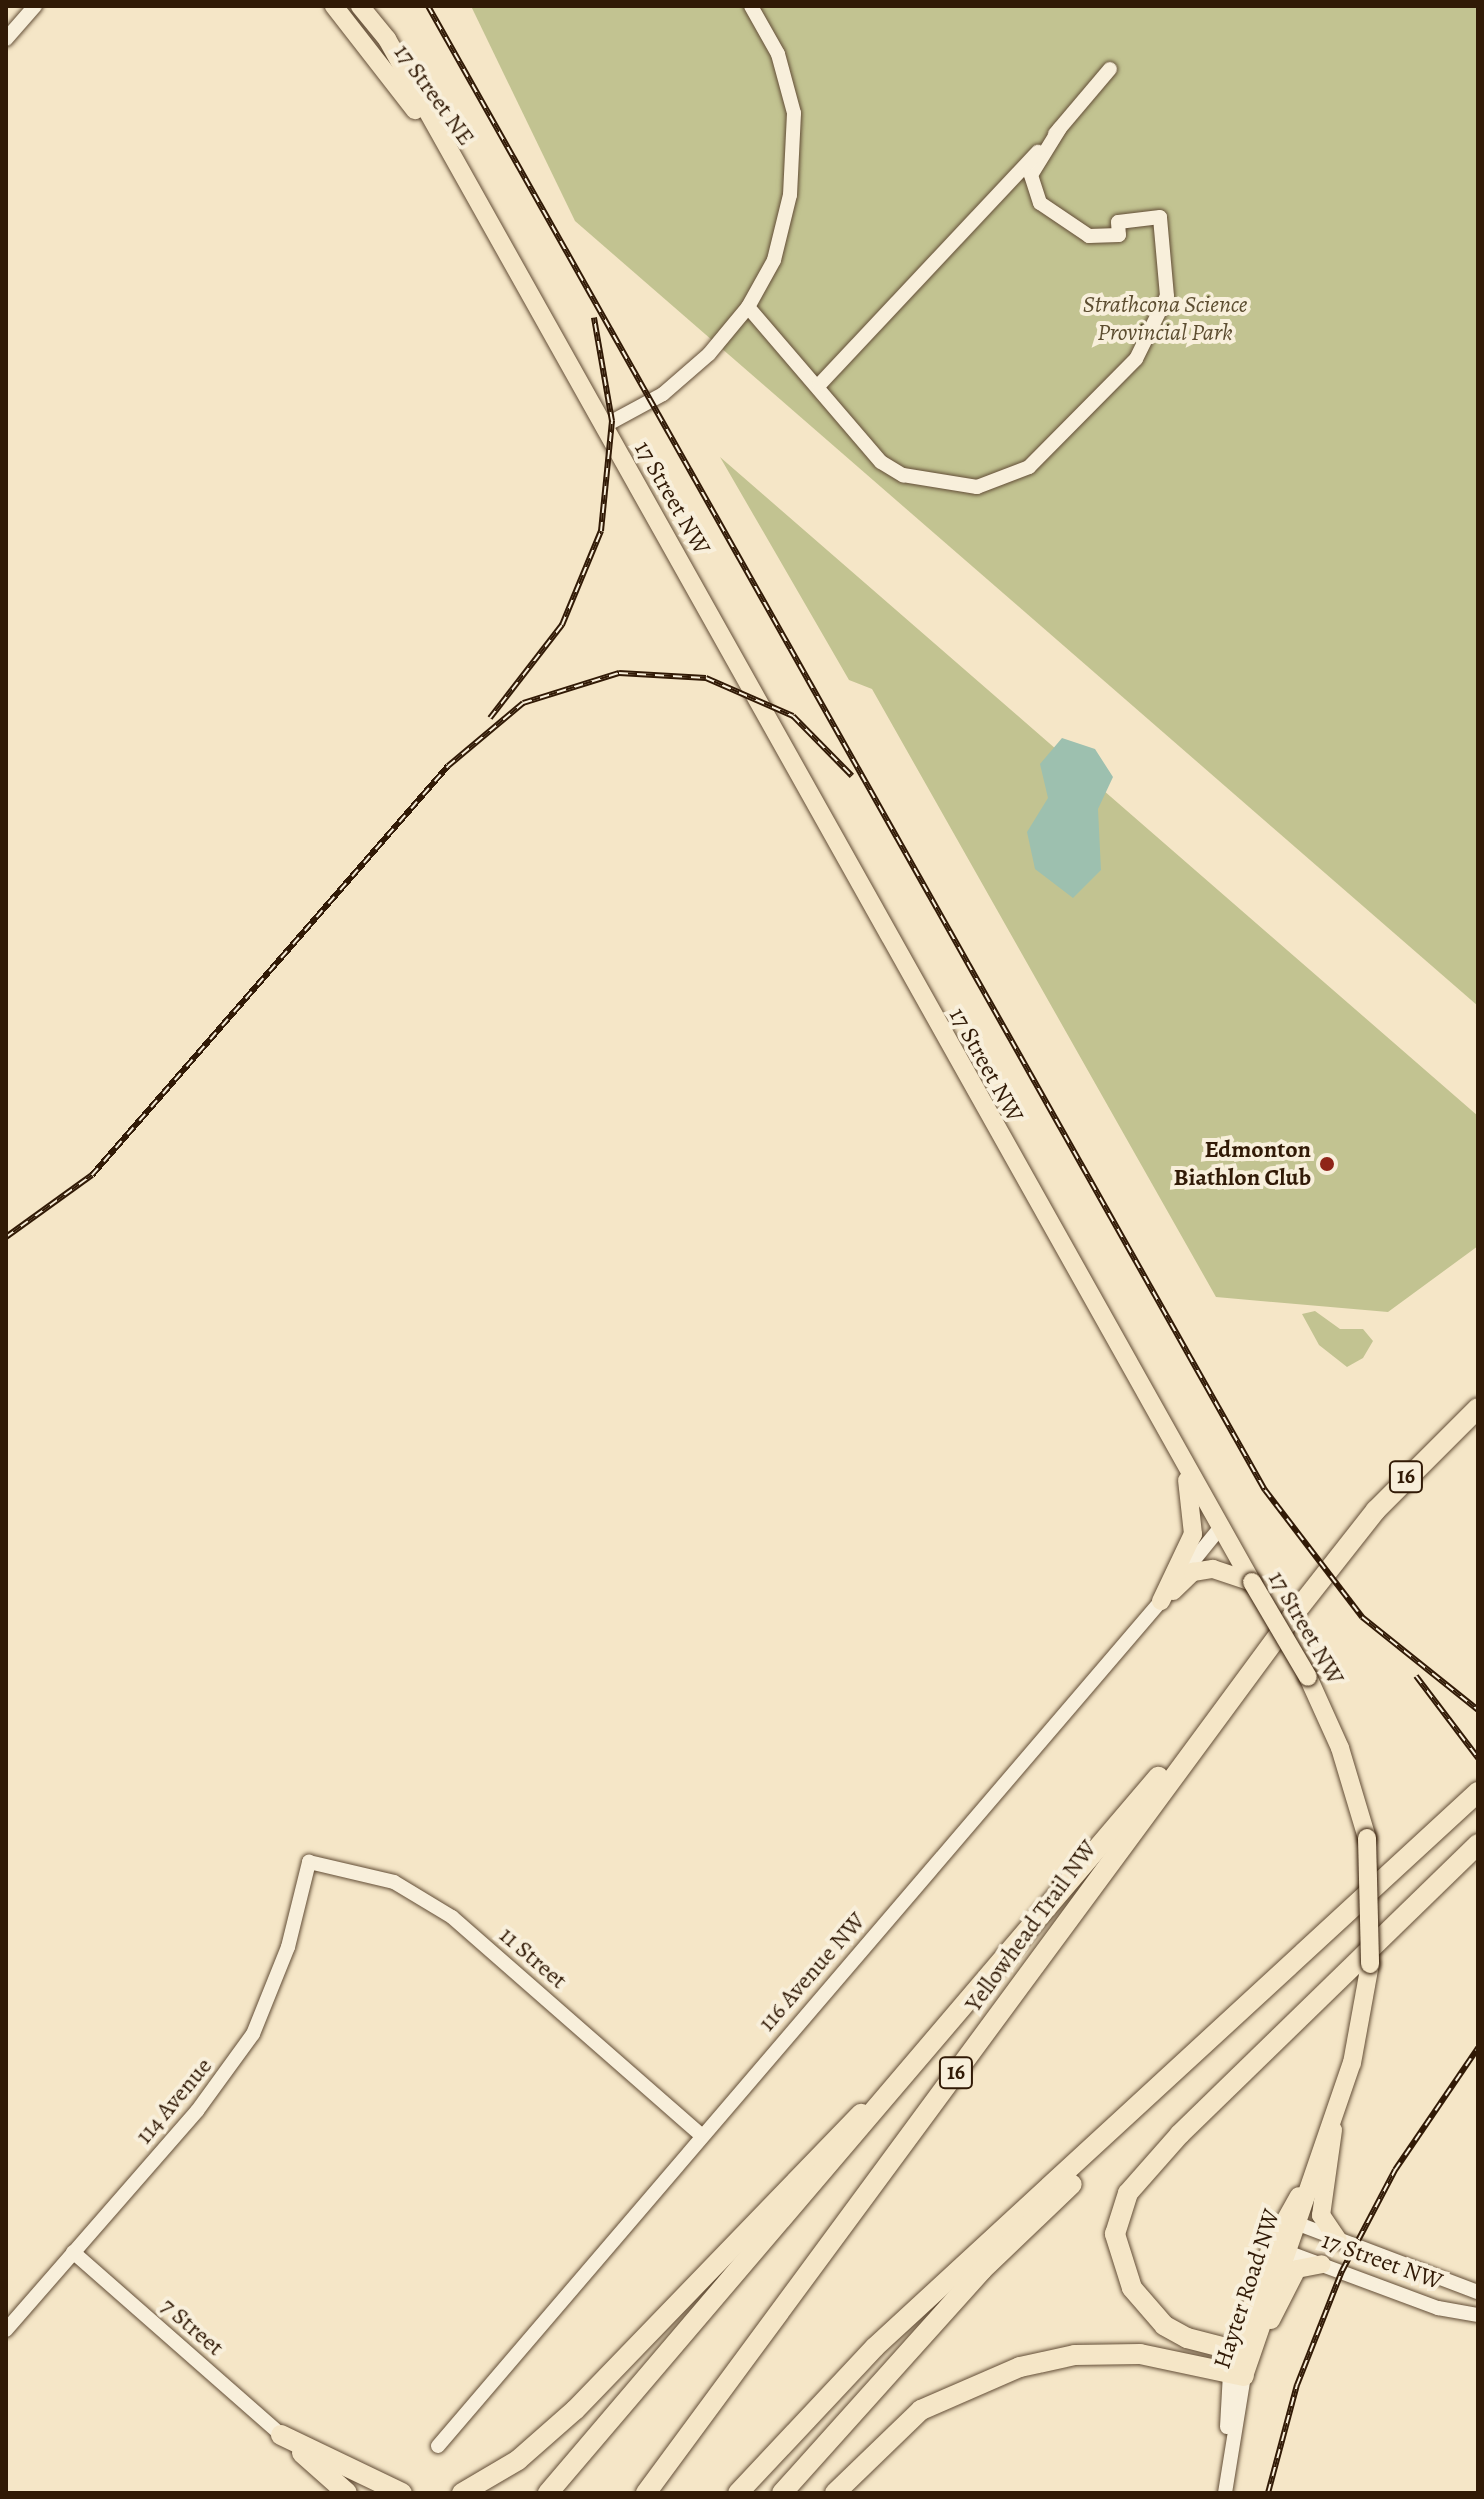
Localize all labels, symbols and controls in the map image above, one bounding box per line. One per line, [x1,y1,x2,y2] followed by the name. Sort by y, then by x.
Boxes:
[388,39,480,151] street label: 17 Street NE
[1083,291,1247,347] park label: Strathcona Science Provincial Park
[628,436,716,560] street label: 17 Street NW
[943,1003,1029,1127] street label: 17 Street NW
[1174,1136,1311,1192] place label: Edmonton Biathlon Club
[1318,1155,1336,1173] marker: Edmonton Biathlon Club
[1388,1459,1424,1495] road number: 16
[1262,1566,1350,1690] street label: 17 Street NW
[959,1835,1103,2017] street label: Yellowhead Trail NW
[753,1907,871,2037] street label: 116 Avenue NW
[493,1921,573,1995] street label: 11 Street
[130,2052,218,2150] street label: 114 Avenue
[938,2055,974,2091] road number: 16
[1208,2206,1286,2372] street label: Hayter Road NW
[1318,2226,1446,2296] street label: 17 Street NW
[155,2292,229,2362] street label: 7 Street

